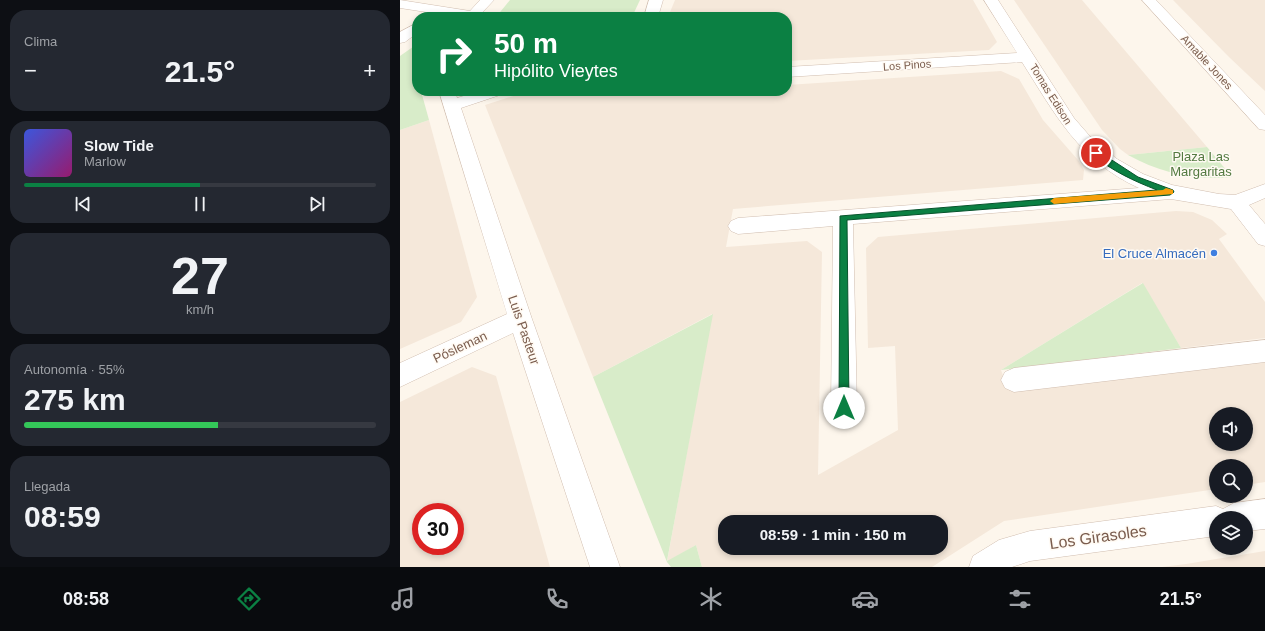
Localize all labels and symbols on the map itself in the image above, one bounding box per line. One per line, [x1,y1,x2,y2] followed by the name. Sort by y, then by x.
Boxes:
[1179,32,1235,92] street label: Amable Jones
[882,57,932,73] street label: Los Pinos
[1028,62,1074,126] street label: Tomas Edison
[1079,136,1113,170] pin
[1170,149,1232,179] park label: Plaza Las Margaritas
[1103,246,1206,261] place label: El Cruce Almacén
[1209,248,1219,258] marker: El Cruce Almacén
[505,293,543,367] street label: Luis Pasteur
[431,328,489,366] street label: Pósleman
[823,387,865,429] position arrow
[412,503,464,555] speed limit sign: 30
[1048,522,1148,552] street label: Los Girasoles

